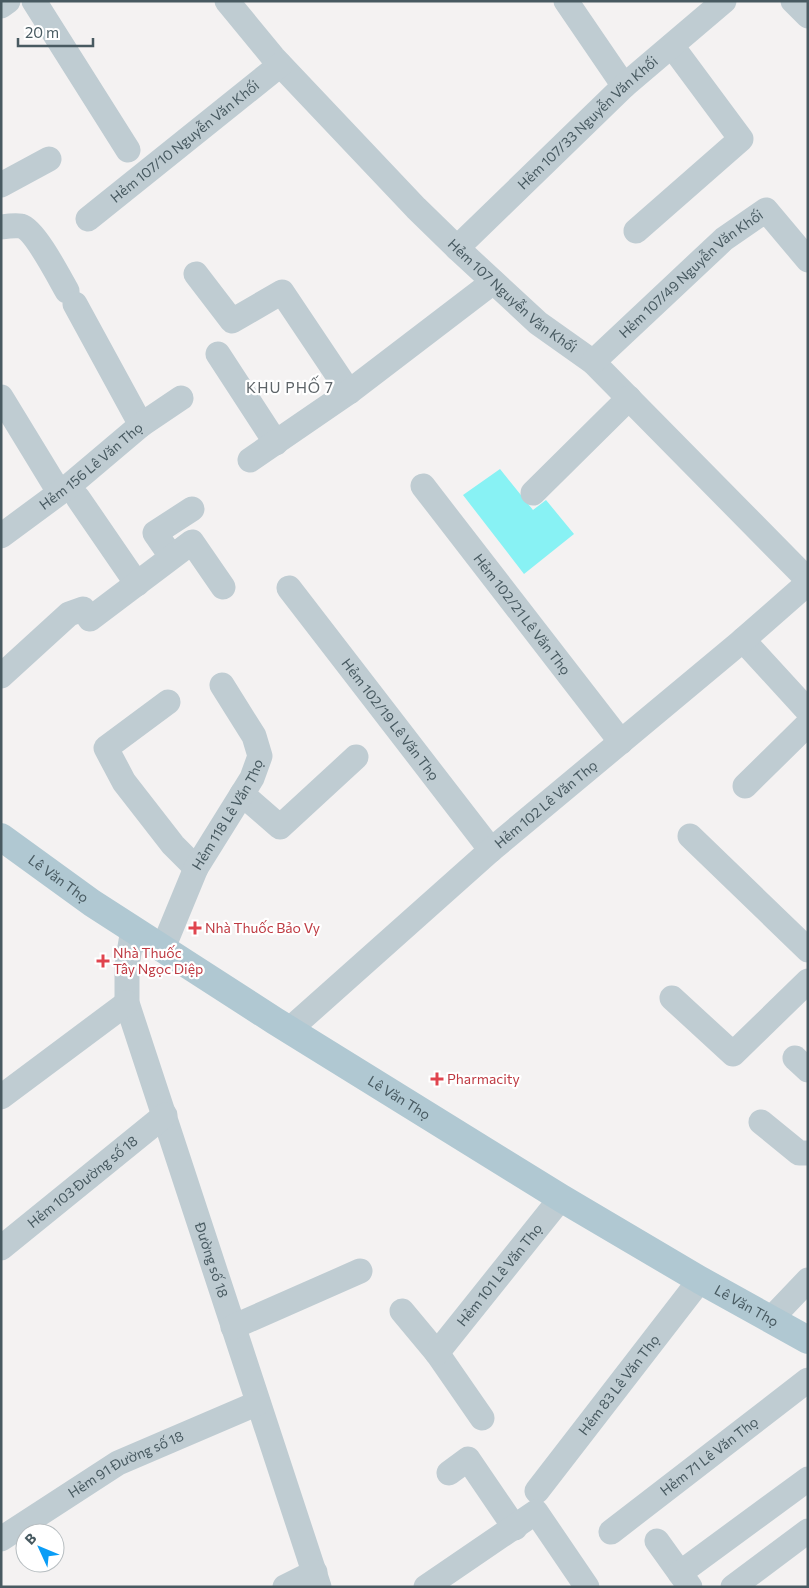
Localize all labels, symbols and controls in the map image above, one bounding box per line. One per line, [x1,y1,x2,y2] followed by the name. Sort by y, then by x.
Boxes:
[18,15,92,47] scale bar
[25,23,59,41] text: 20 m
[514,52,661,193] street label: Hẻm 107/33 Nguyễn Văn Khối
[107,76,262,206] street label: Hẻm 107/10 Nguyễn Văn Khối
[615,206,766,341] street label: Hẻm 107/49 Nguyễn Văn Khối
[445,235,580,356] street label: Hẻm 107 Nguyễn Văn Khối
[246,375,334,396] district label: KHU PHỐ 7
[36,418,146,513] street label: Hẻm 156 Lê Văn Thọ
[470,550,575,678] street label: Hẻm 102/21 Lê Văn Thọ
[338,655,443,784] street label: Hẻm 102/19 Lê Văn Thọ
[188,756,266,873] street label: Hẻm 118 Lê Văn Thọ
[491,756,600,852] street label: Hẻm 102 Lê Văn Thọ
[25,851,92,906] street label: Lê Văn Thọ
[205,919,320,936] place label: Nhà Thuốc Bảo Vy
[189,922,201,934] marker: Nhà Thuốc Bảo Vy
[113,944,203,977] place label: Nhà Thuốc Tây Ngọc Diệp
[97,955,109,967] marker: Nhà Thuốc Tây Ngọc Diệp
[447,1070,520,1087] place label: Pharmacity
[365,1072,434,1123] street label: Lê Văn Thọ
[431,1073,443,1085] marker: Pharmacity
[24,1132,141,1231] street label: Hẻm 103 Đường số 18
[191,1219,232,1300] street label: Đường số 18
[453,1220,545,1329] street label: Hẻm 101 Lê Văn Thọ
[712,1281,782,1330] street label: Lê Văn Thọ
[574,1331,663,1438] street label: Hẻm 83 Lê Văn Thọ
[656,1413,761,1499] street label: Hẻm 71 Lê Văn Thọ
[65,1427,186,1501] street label: Hẻm 91 Đường số 18
[15,1523,65,1573] north arrow
[21,1529,40,1548] text: B

